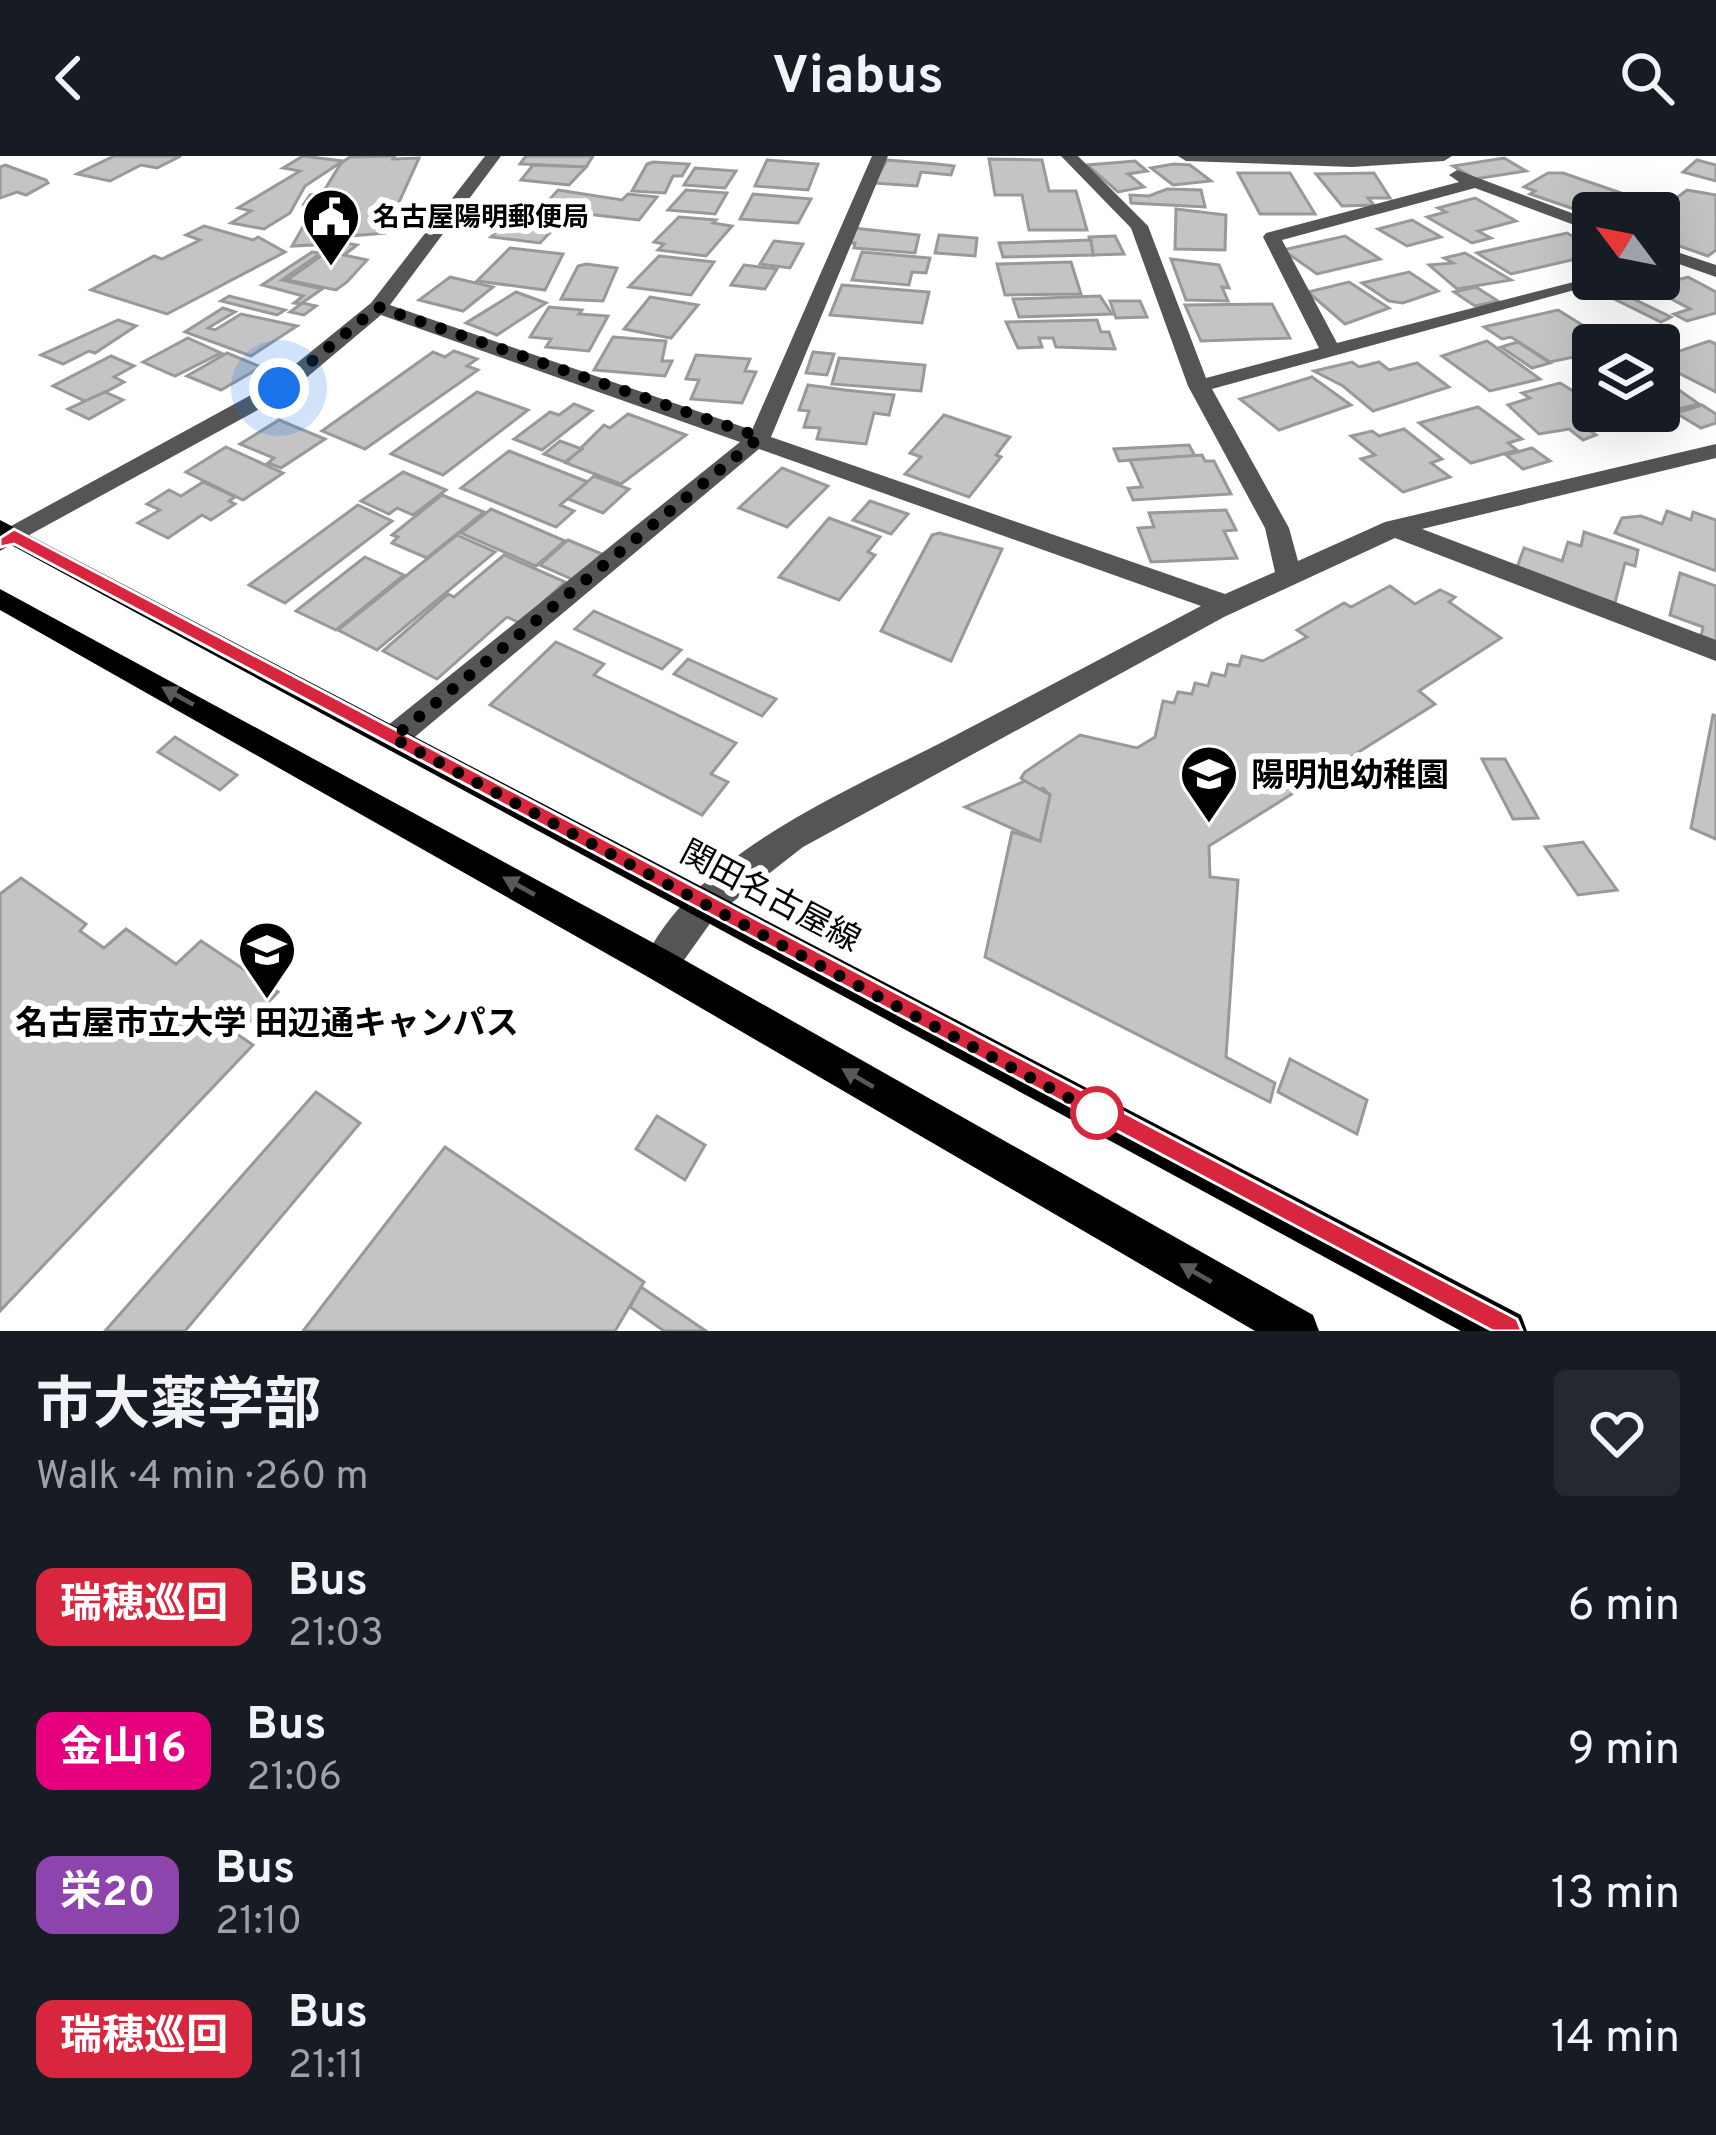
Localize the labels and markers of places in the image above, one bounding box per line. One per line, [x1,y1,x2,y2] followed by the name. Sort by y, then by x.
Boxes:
[300,186,362,268] public building icon: 名古屋陽明郵便局
[373,202,589,236] place label: 名古屋陽明郵便局
[1178,743,1240,825] school or university icon: 陽明旭幼稚園
[1251,757,1449,799] place label: 陽明旭幼稚園
[236,919,298,1001] school or university icon: 名古屋市立大学 田辺通キャンパス
[15,1005,519,1047] place label: 名古屋市立大学 田辺通キャンパス
[1072,1088,1122,1138] unlabelled marker

